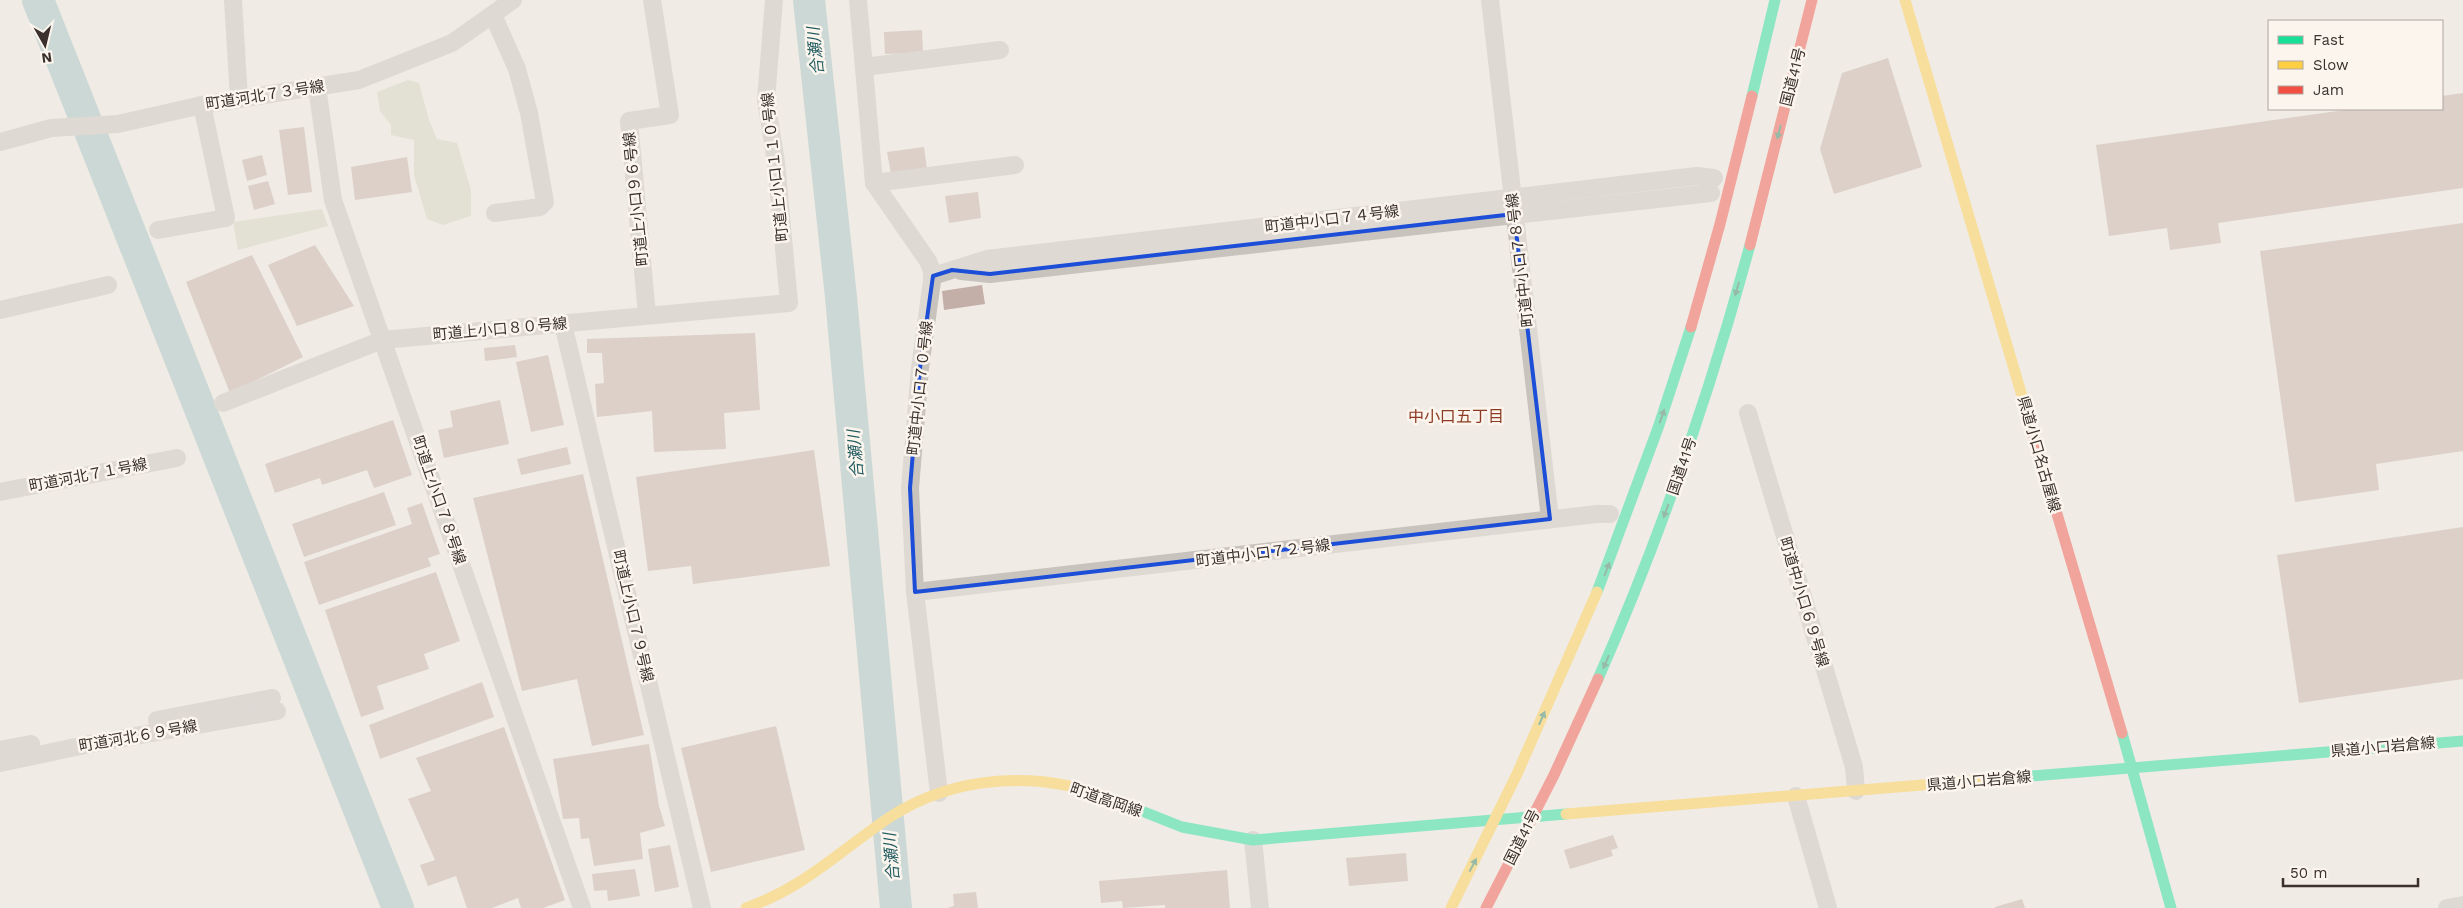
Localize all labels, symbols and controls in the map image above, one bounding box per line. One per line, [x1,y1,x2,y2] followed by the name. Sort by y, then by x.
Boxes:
[20,20,70,70] north arrow
[2268,20,2443,110] legend
[803,24,827,76] water label: 合瀬川
[2313,31,2345,49] text: Fast
[1777,46,1809,108] street label: 国道41号
[41,49,53,67] text: N
[2313,56,2349,74] text: Slow
[204,77,326,113] street label: 町道河北７３号線
[2313,81,2344,99] text: Jam
[758,91,792,243] street label: 町道上小口１１０号線
[1775,125,1783,140] one-way arrow
[620,131,652,267] street label: 町道上小口９６号線
[1503,192,1537,328] street label: 町道中小口７８号線
[1264,202,1400,236] street label: 町道中小口７４号線
[1732,282,1740,297] one-way arrow
[432,314,568,344] street label: 町道上小口８０号線
[904,320,936,456] street label: 町道中小口７０号線
[2014,394,2064,514] street label: 県道小口名古屋線
[1408,407,1504,426] district label: 中小口五丁目
[1658,408,1666,423] one-way arrow
[844,427,867,479] water label: 合瀬川
[409,433,469,567] street label: 町道上小口７８号線
[1664,435,1700,497] street label: 国道41号
[27,455,149,495] street label: 町道河北７１号線
[1662,503,1669,518] one-way arrow
[1776,535,1832,669] street label: 町道中小口６９号線
[1195,536,1331,570] street label: 町道中小口７２号線
[609,548,657,684] street label: 町道上小口７９号線
[1603,561,1611,576] one-way arrow
[1602,655,1610,669] one-way arrow
[1539,711,1547,725] one-way arrow
[77,717,199,755] street label: 町道河北６９号線
[2330,733,2436,761] street label: 県道小口岩倉線
[1926,767,2032,795] street label: 県道小口岩倉線
[1068,779,1144,821] street label: 町道高岡線
[1500,806,1544,868] street label: 国道41号
[880,830,903,882] water label: 合瀬川
[2283,856,2418,888] scale bar
[1469,857,1477,872] one-way arrow
[2290,864,2327,882] text: 50 m

